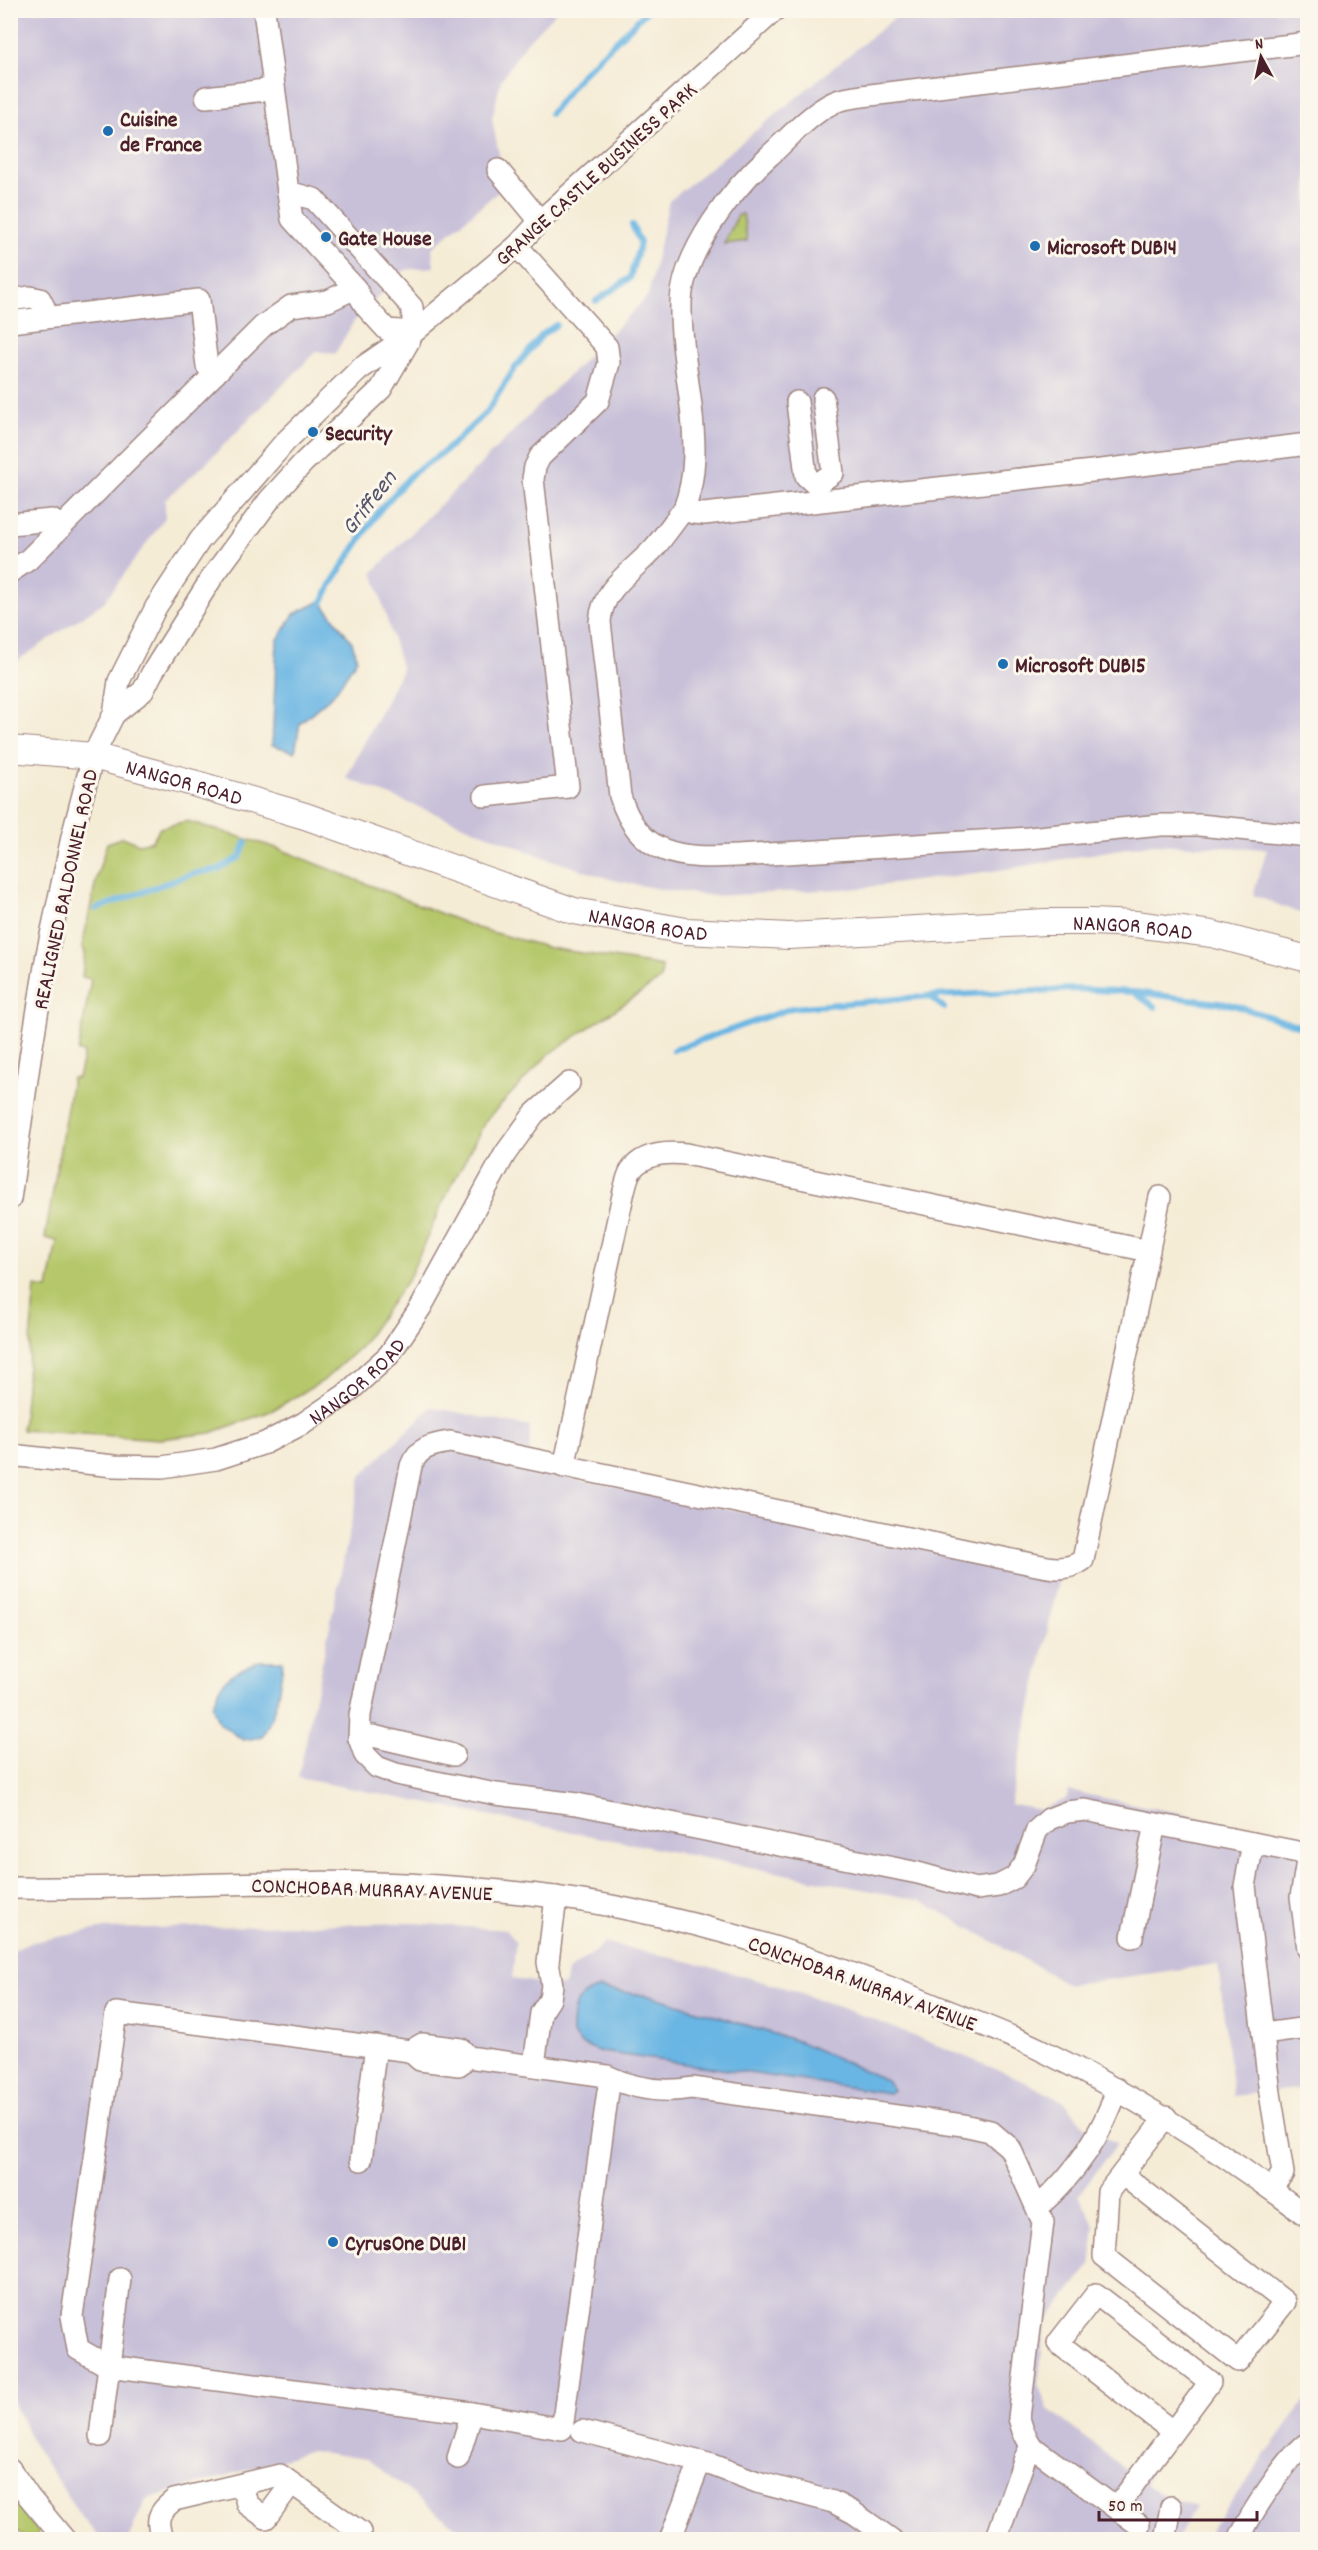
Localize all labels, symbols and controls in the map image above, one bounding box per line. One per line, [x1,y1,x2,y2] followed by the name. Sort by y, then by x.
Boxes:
[1231,27,1291,87] north arrow
[1254,33,1265,57] text: N
[490,76,705,275] street label: GRANGE CASTLE BUSINESS PARK
[120,106,202,162] place label: Cuisine de France
[101,124,115,138] marker: Cuisine de France
[338,225,432,256] place label: Gate House
[319,230,333,244] marker: Gate House
[1047,234,1177,265] place label: Microsoft DUB14
[1028,239,1042,253] marker: Microsoft DUB14
[325,420,393,451] place label: Security
[306,425,320,439] marker: Security
[334,464,407,543] water label: Griffeen
[1015,652,1146,683] place label: Microsoft DUB15
[996,657,1010,671] marker: Microsoft DUB15
[122,753,245,816] street label: NANGOR ROAD
[27,767,108,1013] street label: REALIGNED BALDONNEL ROAD
[585,902,708,951] street label: NANGOR ROAD
[1073,910,1194,950] street label: NANGOR ROAD
[303,1333,415,1435] street label: NANGOR ROAD
[251,1872,493,1911] street label: CONCHOBAR MURRAY AVENUE
[743,1929,981,2041] street label: CONCHOBAR MURRAY AVENUE
[345,2230,466,2261] place label: CyrusOne DUB1
[326,2235,340,2249] marker: CyrusOne DUB1
[1099,2484,1256,2522] scale bar
[1108,2495,1143,2520] text: 50 m

